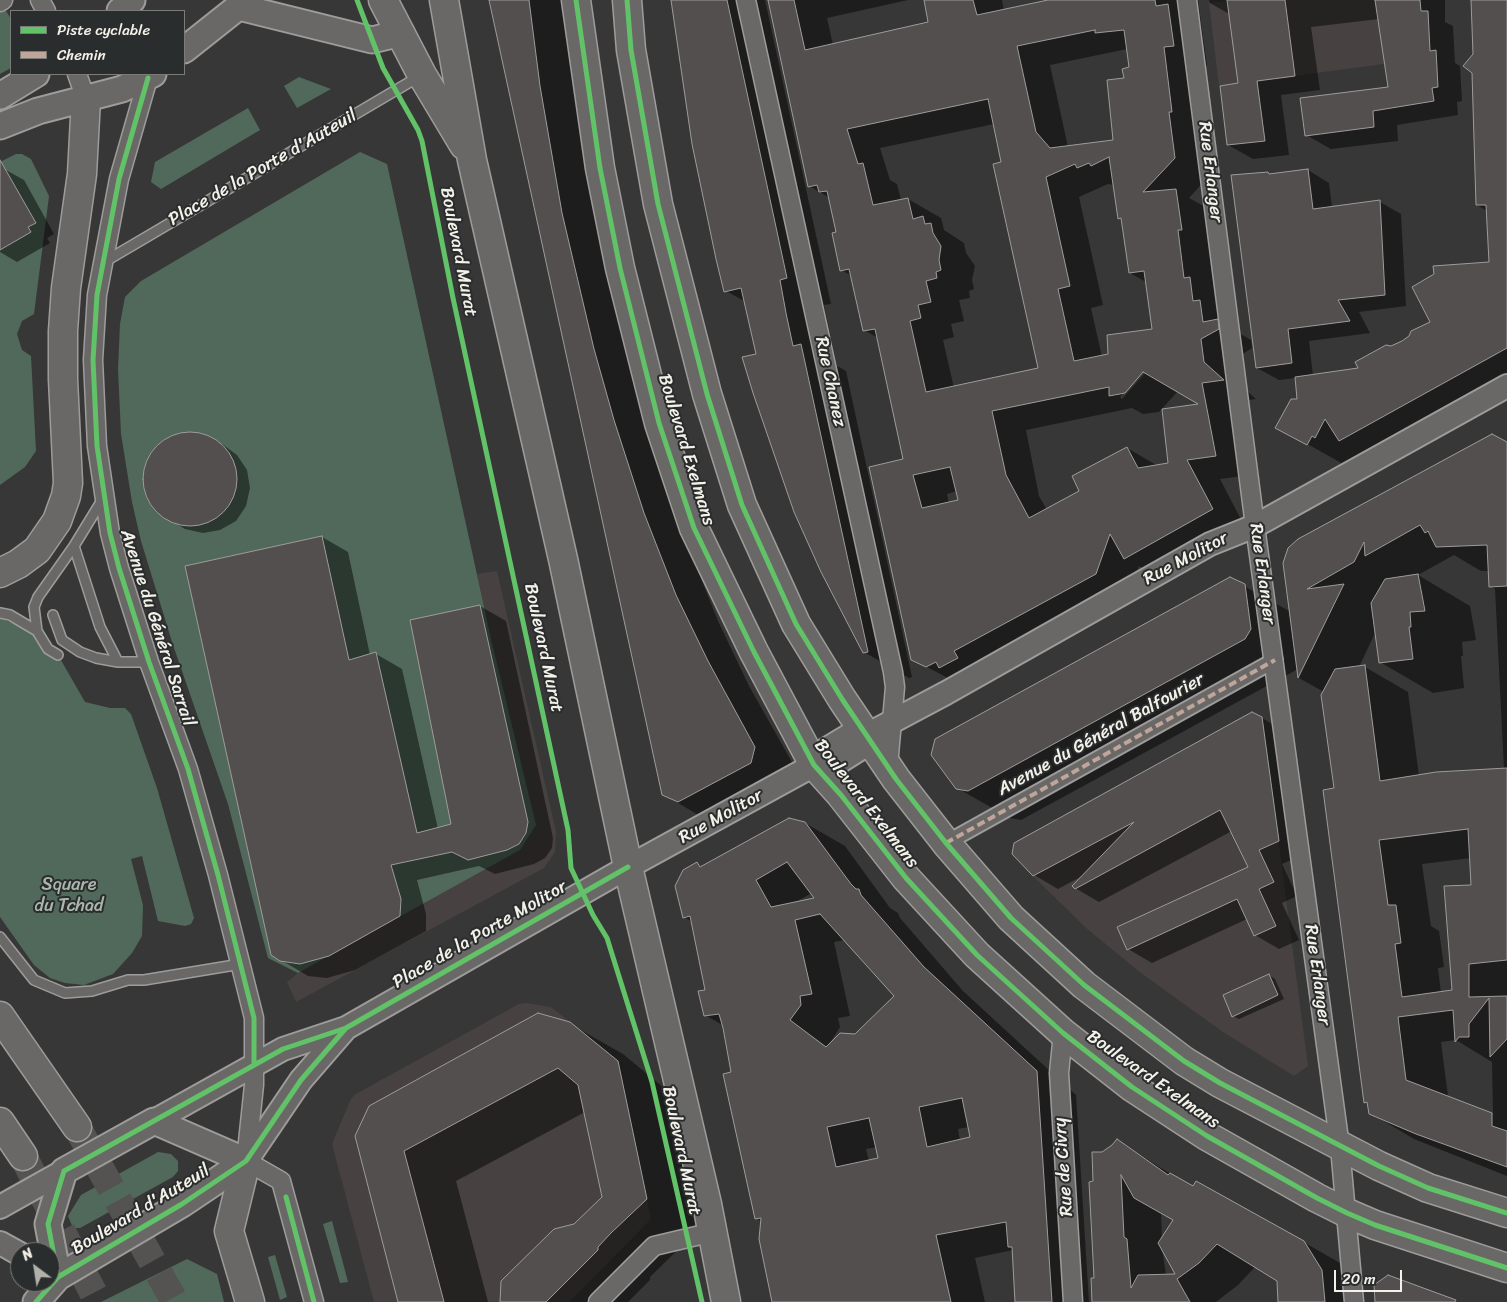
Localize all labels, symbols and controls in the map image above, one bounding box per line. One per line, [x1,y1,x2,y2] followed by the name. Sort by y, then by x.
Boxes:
[10,10,185,75] legend
[57,17,150,43] text: Piste cyclable
[57,42,106,68] text: Chemin
[165,105,361,231] street label: Place de la Porte d'Auteuil
[1193,120,1227,224] street label: Rue Erlanger
[435,185,481,319] street label: Boulevard Murat
[810,335,850,429] street label: Rue Chanez
[653,372,719,528] street label: Boulevard Exelmans
[1244,522,1280,626] street label: Rue Erlanger
[115,527,199,729] street label: Avenue du Général Sarrail
[1140,528,1232,590] street label: Rue Molitor
[519,581,567,715] street label: Boulevard Murat
[994,669,1208,801] street label: Avenue du Général Balfourier
[809,735,923,873] street label: Boulevard Exelmans
[675,785,767,849] street label: Rue Molitor
[34,874,104,916] park label: Square du Tchad
[389,876,571,994] street label: Place de la Porte Molitor
[1299,923,1335,1027] street label: Rue Erlanger
[1082,1026,1224,1134] street label: Boulevard Exelmans
[657,1084,705,1218] street label: Boulevard Murat
[1050,1117,1078,1217] street label: Rue de Civry
[68,1160,214,1260] street label: Boulevard d'Auteuil
[17,1241,38,1268] text: N
[10,1242,60,1292] north arrow
[1337,1260,1404,1292] scale bar
[1342,1266,1376,1292] text: 20 m

